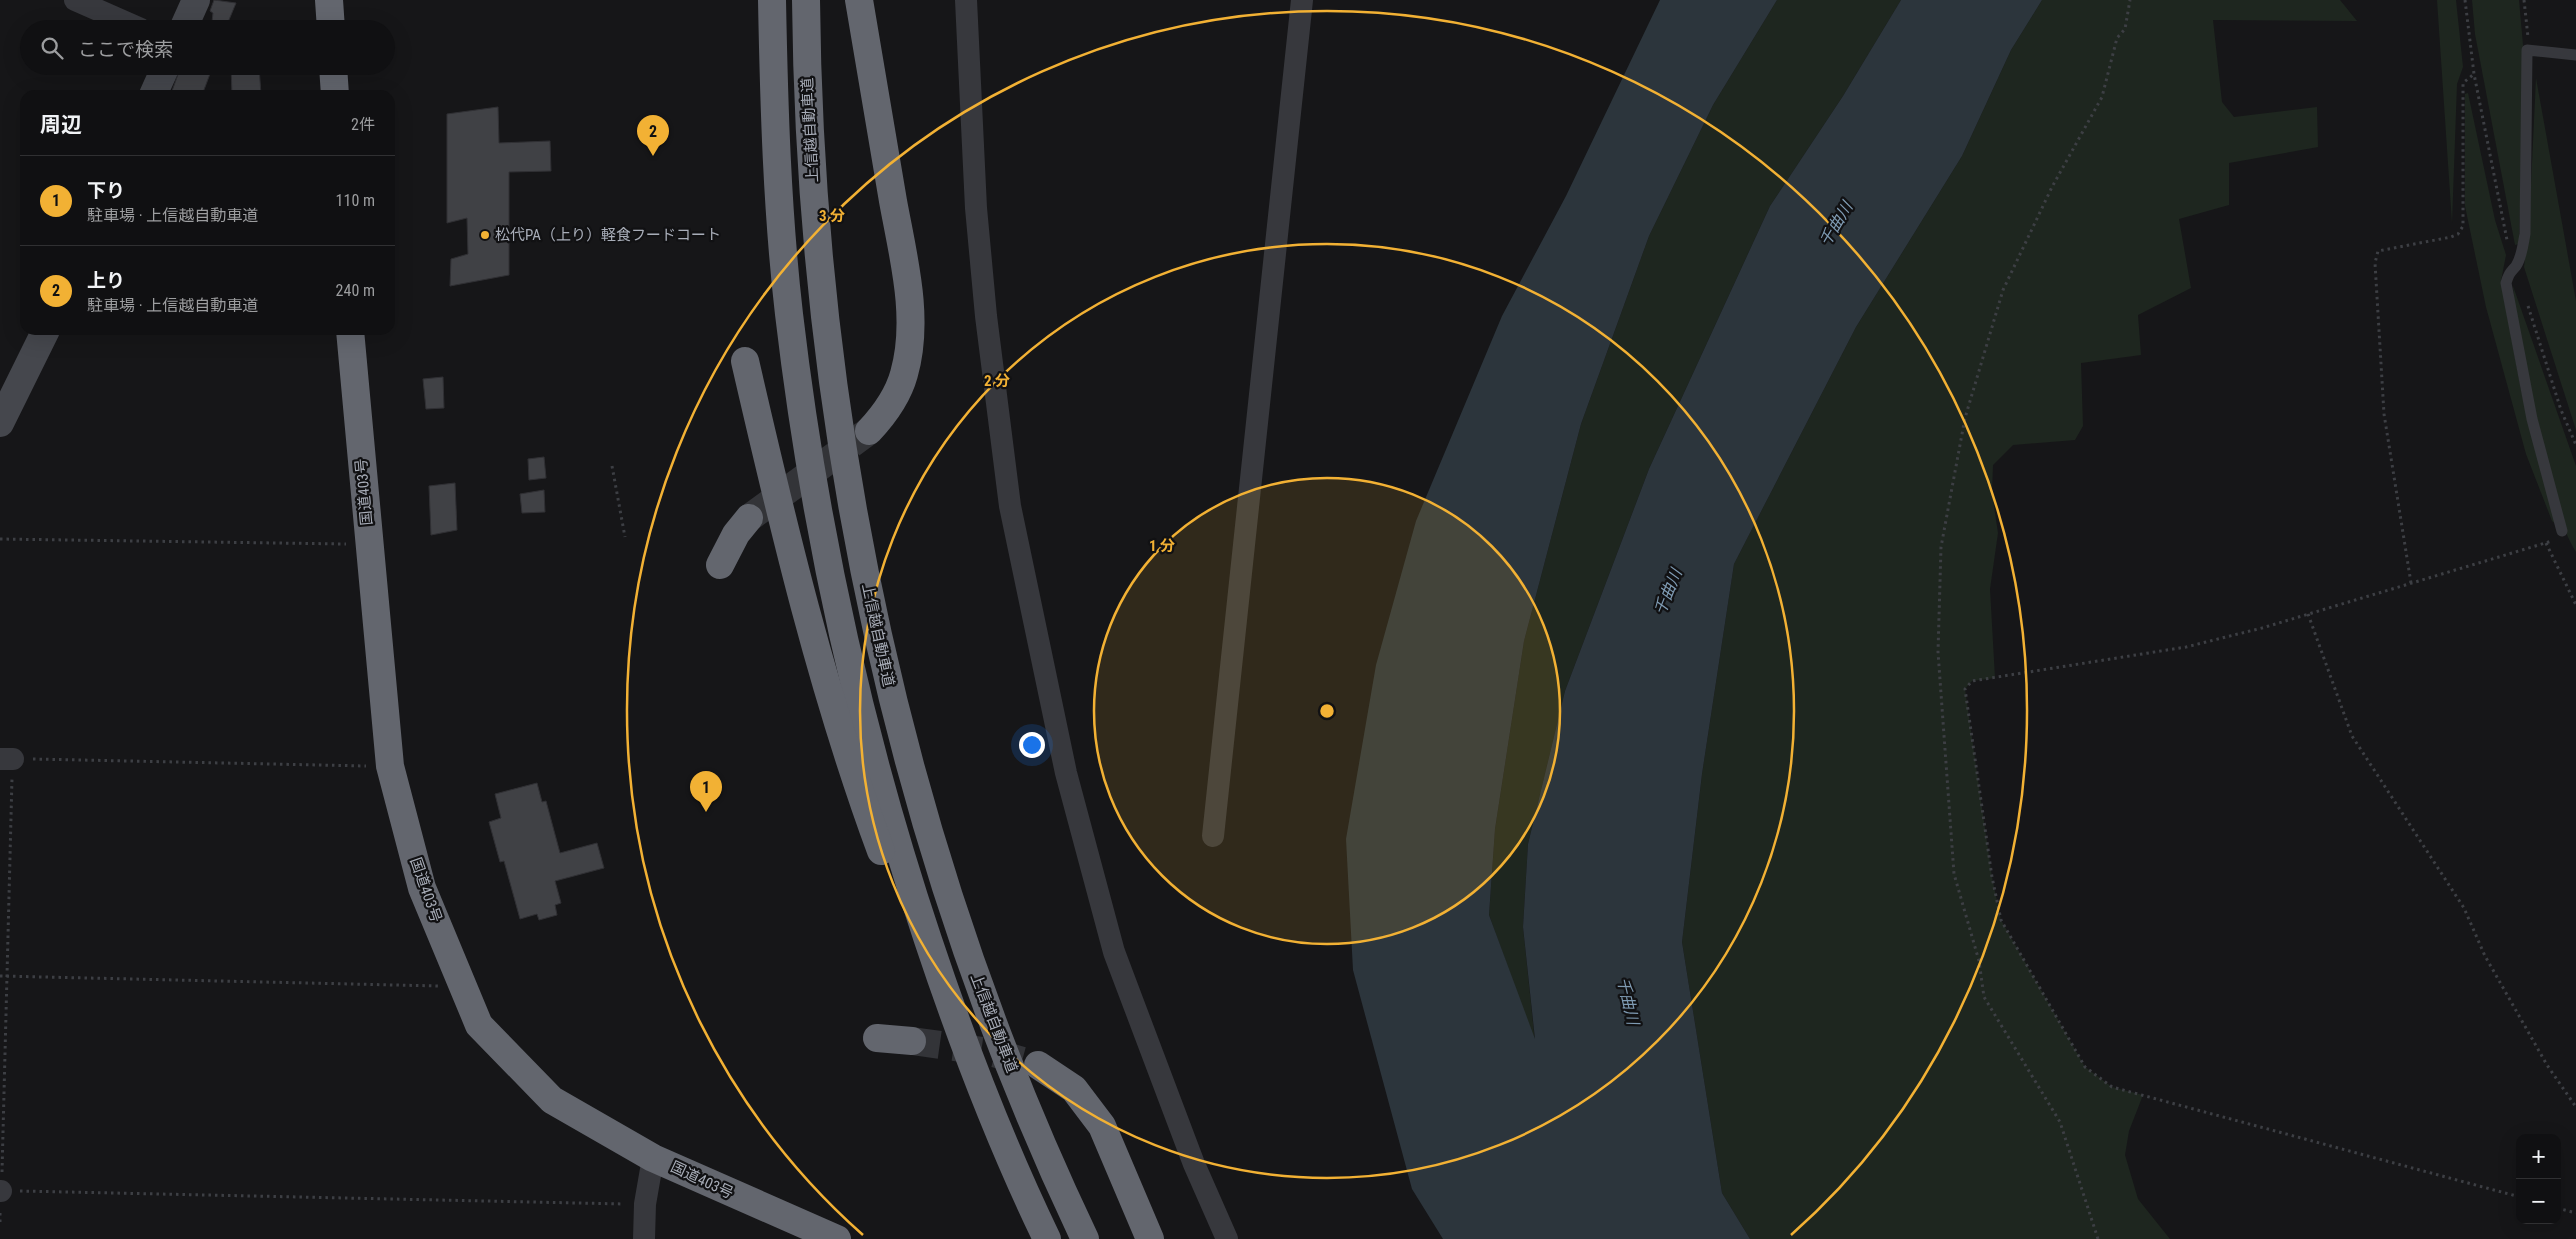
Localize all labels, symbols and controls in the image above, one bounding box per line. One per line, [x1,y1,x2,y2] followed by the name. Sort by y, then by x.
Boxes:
[20,20,395,75] search box
[38,34,66,62] icon: search
[78,38,173,61] text: ここで検索
[798,77,822,183] street label: 上信越自動車道
[40,113,82,137] text: 周辺
[351,115,375,134] text: 2件
[637,115,669,156] pin: 2
[87,179,125,202] text: 下り
[52,191,60,210] text: 1
[336,191,375,210] text: 110 m
[1815,197,1858,249] water label: 千曲川
[87,206,258,225] text: 駐車場 · 上信越自動車道
[819,207,845,225] text: 3 分
[495,226,721,244] place label: 松代PA（上り）軽食フードコート
[479,229,491,241] marker: 松代PA（上り）軽食フードコート
[87,269,125,292] text: 上り
[52,281,60,300] text: 2
[336,281,375,300] text: 240 m
[87,296,258,315] text: 駐車場 · 上信越自動車道
[984,372,1010,390] text: 2 分
[352,458,376,526] street label: 国道403号
[1149,537,1175,555] text: 1 分
[1650,564,1687,618] water label: 千曲川
[858,582,898,688] street label: 上信越自動車道
[1318,702,1336,720] centre of rings
[1019,732,1045,758] your location
[690,771,722,812] pin: 1
[407,855,445,925] street label: 国道403号
[967,971,1021,1075] street label: 上信越自動車道
[1613,975,1643,1028] water label: 千曲川
[2516,1134,2561,1224] map controls
[2516,1134,2561,1179] button: +
[668,1158,736,1202] street label: 国道403号
[2516,1179,2561,1224] button: −

